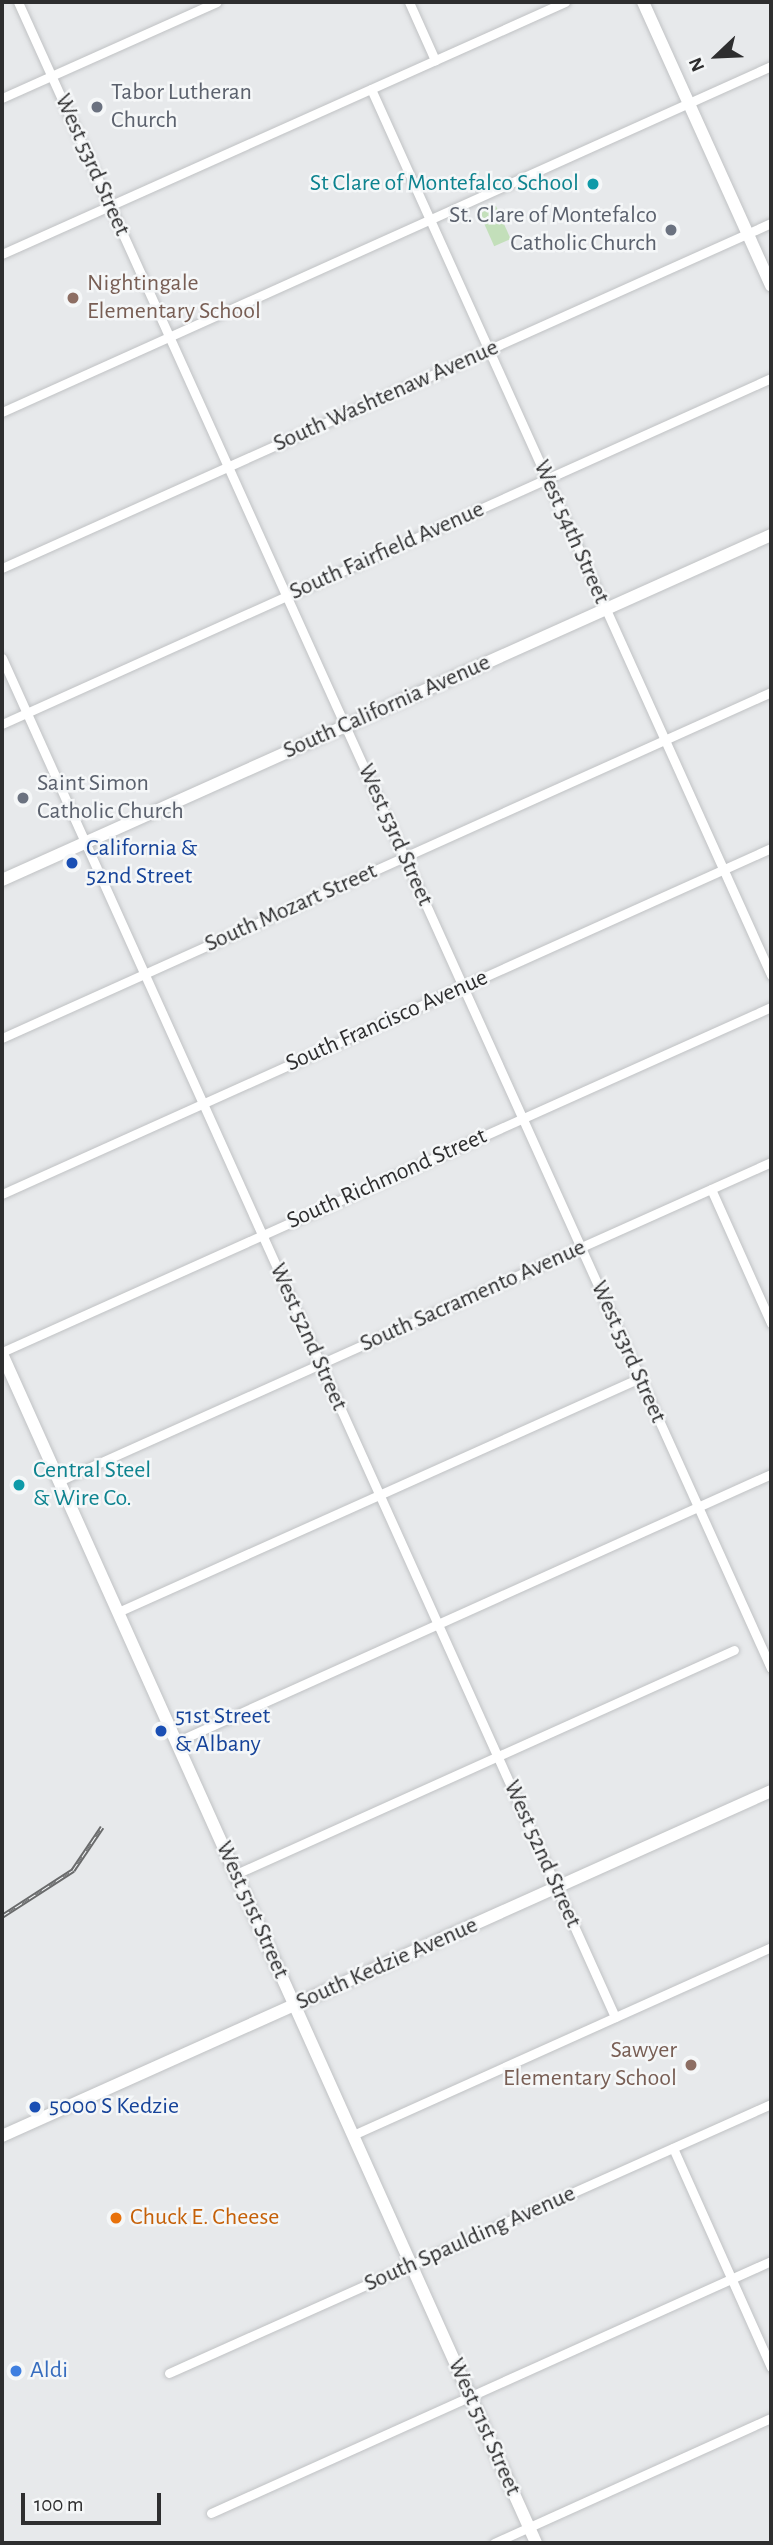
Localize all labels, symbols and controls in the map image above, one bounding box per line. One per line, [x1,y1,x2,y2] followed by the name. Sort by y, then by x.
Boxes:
[682,21,752,91] north arrow
[686,55,709,74] text: N
[111,79,252,135] place label: Tabor Lutheran Church
[48,89,136,241] street label: West 53rd Street
[89,99,105,115] marker: Tabor Lutheran Church
[310,170,579,198] place label: St Clare of Montefalco School
[585,176,601,192] marker: St Clare of Montefalco School
[449,202,657,258] place label: St. Clare of Montefalco Catholic Church
[663,222,679,238] marker: St. Clare of Montefalco Catholic Church
[87,270,261,326] place label: Nightingale Elementary School
[65,290,81,306] marker: Nightingale Elementary School
[269,333,503,459] street label: South Washtenaw Avenue
[527,456,615,608] street label: West 54th Street
[285,495,489,607] street label: South Fairfield Avenue
[279,648,495,766] street label: South California Avenue
[351,759,439,911] street label: West 53rd Street
[37,770,184,826] place label: Saint Simon Catholic Church
[15,790,31,806] marker: Saint Simon Catholic Church
[86,835,197,891] place label: California & 52nd Street
[64,855,80,871] marker: California & 52nd Street
[200,857,382,959] street label: South Mozart Street
[282,963,492,1079] street label: South Francisco Avenue
[283,1122,491,1236] street label: South Richmond Street
[356,1233,590,1359] street label: South Sacramento Avenue
[263,1259,353,1415] street label: West 52nd Street
[584,1276,672,1428] street label: West 53rd Street
[33,1457,151,1513] place label: Central Steel & Wire Co.
[11,1477,27,1493] marker: Central Steel & Wire Co.
[175,1703,270,1759] place label: 51st Street & Albany
[153,1723,169,1739] marker: 51st Street & Albany
[497,1776,587,1932] street label: West 52nd Street
[209,1837,295,1983] street label: West 51st Street
[292,1911,482,2017] street label: South Kedzie Avenue
[503,2037,677,2093] place label: Sawyer Elementary School
[683,2057,699,2073] marker: Sawyer Elementary School
[49,2093,179,2121] place label: 5000 S Kedzie
[27,2099,43,2115] marker: 5000 S Kedzie
[360,2179,580,2299] street label: South Spaulding Avenue
[130,2204,279,2232] place label: Chuck E. Cheese
[108,2210,124,2226] marker: Chuck E. Cheese
[441,2354,527,2500] street label: West 51st Street
[30,2357,68,2385] place label: Aldi
[8,2363,24,2379] marker: Aldi
[24,2478,164,2522] scale bar
[34,2494,84,2515] text: 100 m

